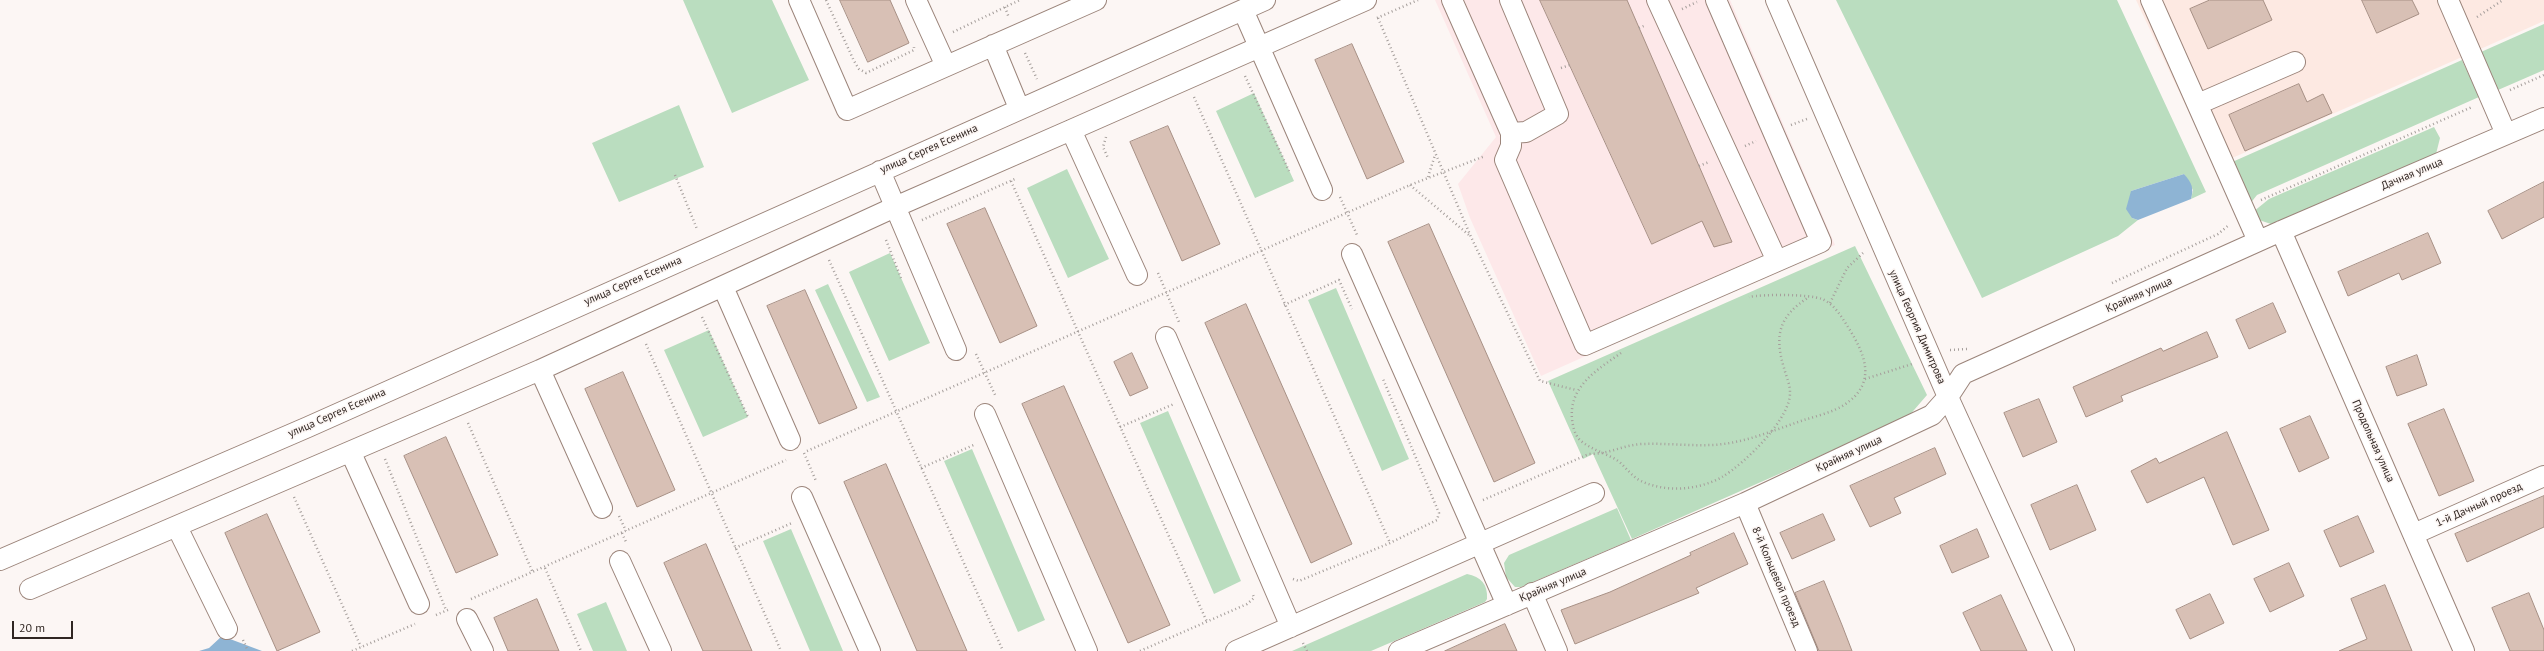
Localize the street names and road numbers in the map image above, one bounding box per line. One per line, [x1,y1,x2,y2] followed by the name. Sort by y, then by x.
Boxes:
[878,122,980,176] street label: улица Сергея Есенина
[2379,155,2445,193] street label: Дачная улица
[582,254,684,308] street label: улица Сергея Есенина
[1886,268,1948,386] street label: улица Георгия Димитрова
[2104,274,2174,316] street label: Крайняя улица
[286,386,388,440] street label: улица Сергея Есенина
[2349,398,2397,484] street label: Продольная улица
[1814,433,1884,475] street label: Крайняя улица
[2434,480,2524,530] street label: 1-й Дачный проезд
[1749,525,1803,629] street label: 8-й Кольцевой проезд
[1518,565,1588,605] street label: Крайняя улица

